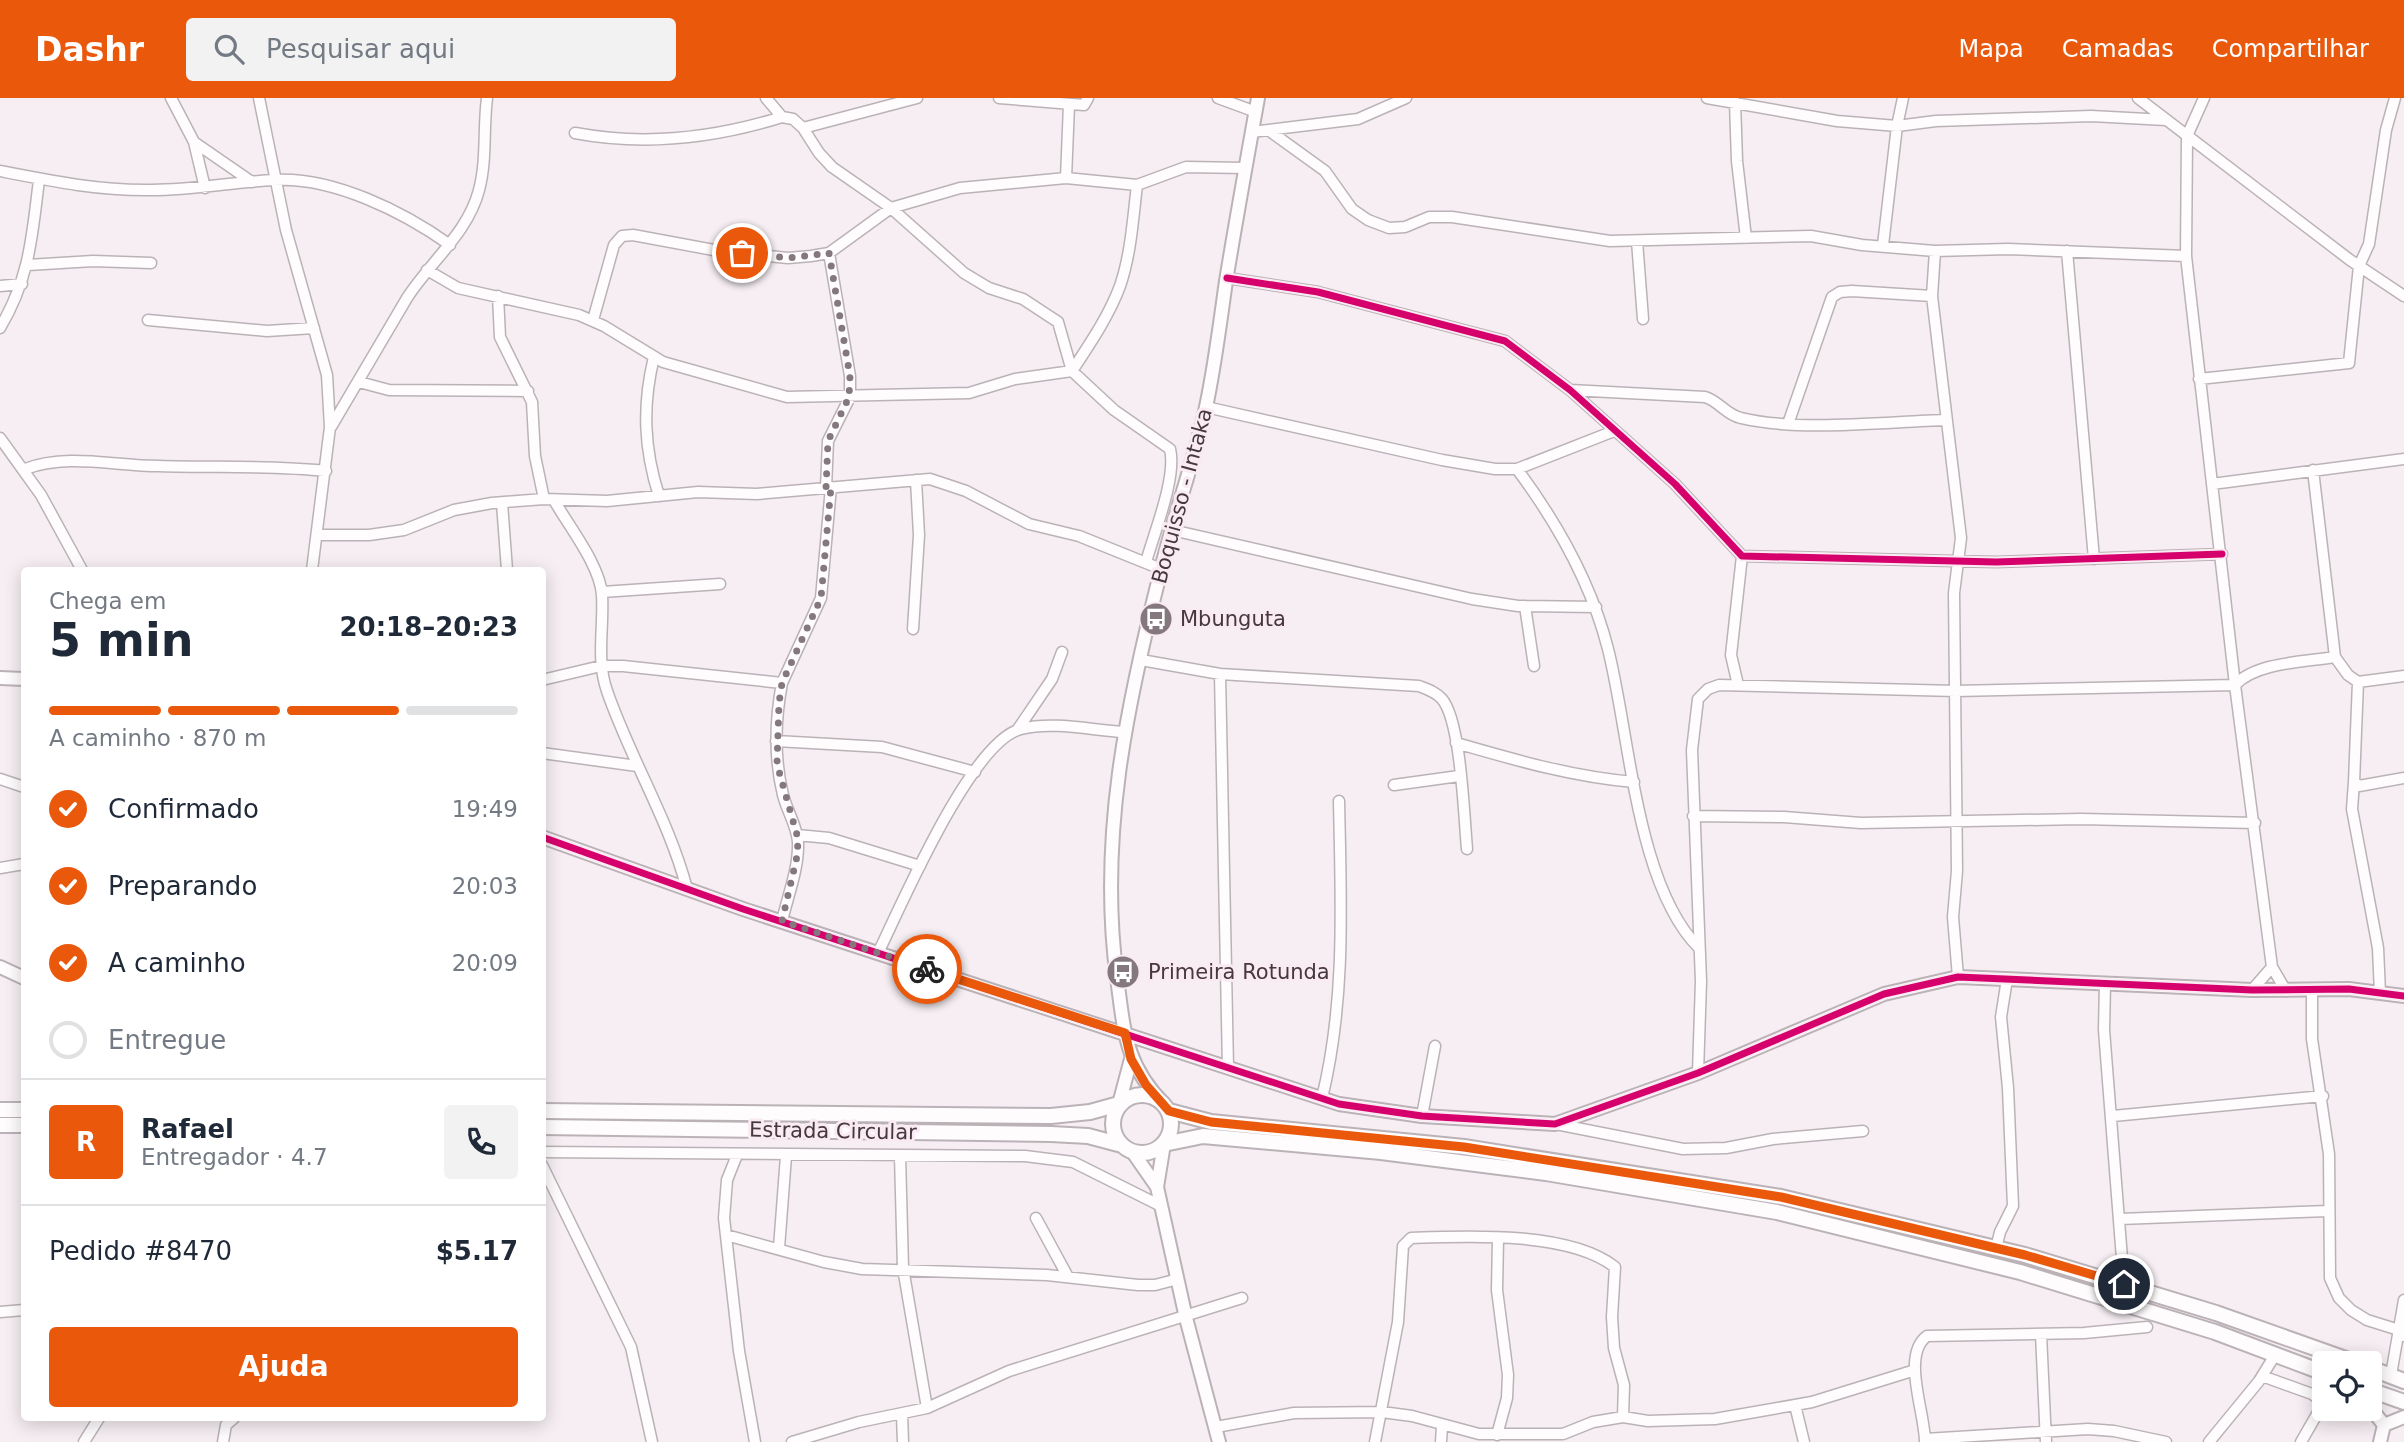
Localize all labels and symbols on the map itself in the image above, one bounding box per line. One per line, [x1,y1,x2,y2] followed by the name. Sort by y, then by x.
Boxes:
[712,223,772,283] pin
[1147,406,1217,586] street label: Boquisso - Intaka
[1137,600,1175,638] bus stop icon: Mbunguta
[1180,607,1286,631] place label: Mbunguta
[892,934,962,1004] courier
[1104,953,1142,991] bus stop icon: Primeira Rotunda
[1148,960,1330,984] place label: Primeira Rotunda
[749,1118,917,1144] street label: Estrada Circular
[2094,1254,2154,1314] pin

